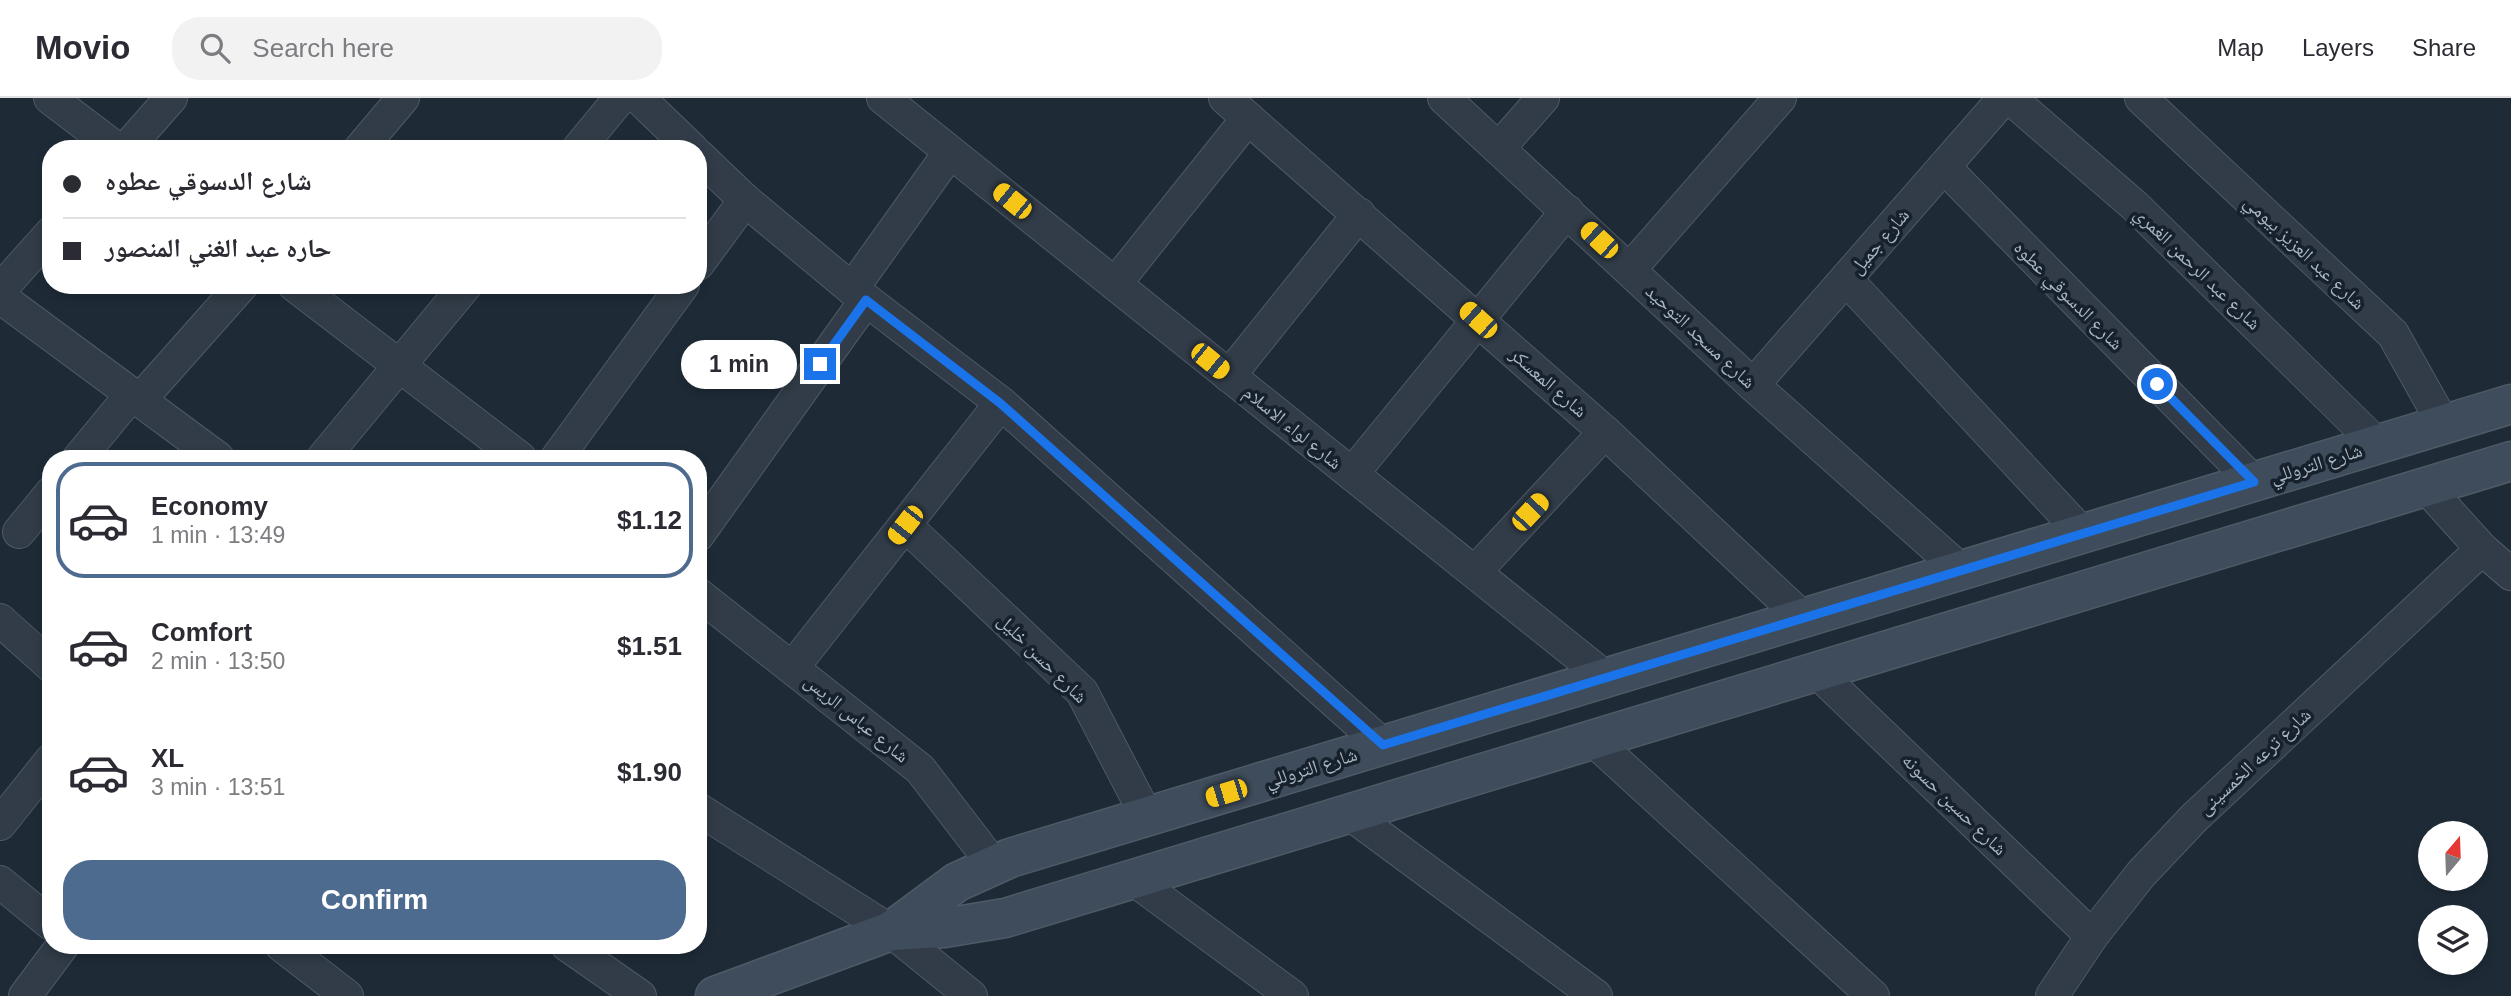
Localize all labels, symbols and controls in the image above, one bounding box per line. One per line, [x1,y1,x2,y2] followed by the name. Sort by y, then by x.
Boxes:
[172,17,662,80] search box
[35,29,130,66] text: Movio
[196,29,234,67] icon: search
[252,33,394,63] text: Search here
[2217,34,2264,61] text: Map
[2302,34,2374,61] text: Layers
[2412,34,2476,61] text: Share
[105,166,312,196] text: شارع الدسوقي عطوه
[990,180,1035,222] car
[2237,191,2369,317] street label: شارع عبد العزيز بيومي
[2127,203,2265,337] street label: شارع عبد الرحمن الغمري
[1845,204,1914,279] street label: شارع جميل
[1577,218,1622,262] car
[105,233,332,263] text: حاره عبد الغني المنصور
[2007,237,2127,357] street label: شارع الدسوقي عطوه
[1641,280,1760,393] street label: شارع مسجد التوحيد
[1456,298,1501,342] car
[680,340,796,388] callout: 1 min
[1188,340,1233,382] car
[1505,343,1591,422] street label: شارع المعسكر
[804,348,836,380] route end
[709,351,769,377] text: 1 min
[2141,368,2173,400] route start
[1237,381,1346,476] street label: شارع لواء الاسلام
[2268,440,2366,492] street label: شارع التروللي
[67,489,130,552] icon: car
[1508,489,1553,535] car
[151,491,268,521] text: Economy
[884,502,927,548] car
[617,505,682,535] text: $1.12
[151,522,285,548] text: 1 min · 13:49
[993,609,1092,708] street label: شارع حسن خليل
[67,615,130,678] icon: car
[151,617,252,647] text: Comfort
[617,631,682,661] text: $1.51
[151,648,285,674] text: 2 min · 13:50
[800,670,913,768] street label: شارع عباس الريس
[2194,704,2316,820] street label: شارع ترعه الخمسينى
[67,741,130,804] icon: car
[151,743,184,773] text: XL
[1263,744,1361,796] street label: شارع التروللي
[1897,749,2011,860] street label: شارع حسين حسونه
[617,757,682,787] text: $1.90
[151,774,285,800] text: 3 min · 13:51
[1203,777,1250,809] car
[2418,821,2488,891] north arrow
[2418,821,2488,975] map controls
[63,860,686,940] button: Confirm
[2418,905,2488,975] button: layers

